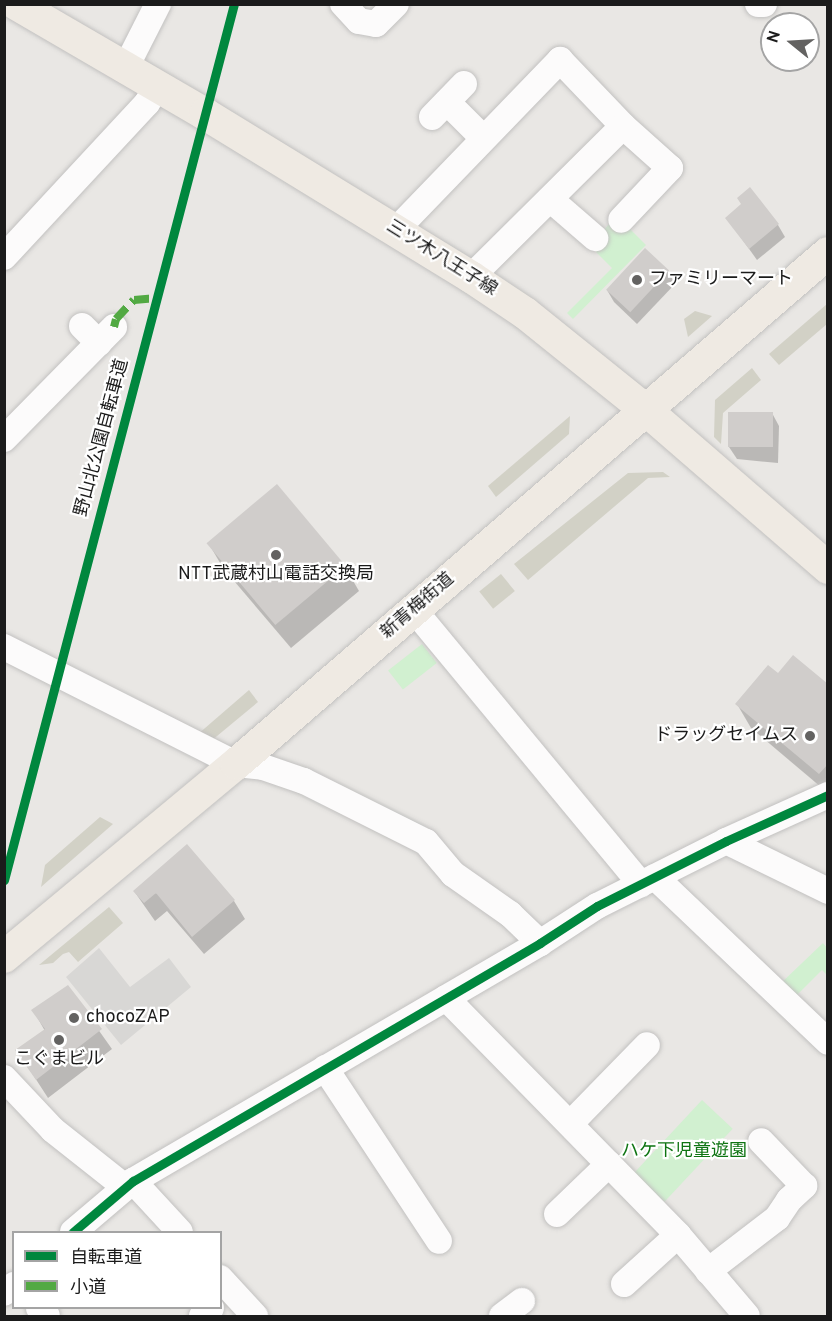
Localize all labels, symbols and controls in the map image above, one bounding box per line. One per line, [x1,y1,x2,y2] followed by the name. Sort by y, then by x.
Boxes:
[760,12,820,72] north arrow
[763,28,786,46] text: N
[382,216,500,302] street label: 三ツ木八王子線
[649,269,793,291] place label: ファミリーマート
[630,273,644,287] marker: ファミリーマート
[72,357,134,519] street label: 野山北公園自転車道
[269,548,283,562] marker: NTT武蔵村山電話交換局
[178,564,374,586] place label: NTT武蔵村山電話交換局
[377,569,459,645] street label: 新青梅街道
[654,725,798,747] place label: ドラッグセイムス
[803,729,817,743] marker: ドラッグセイムス
[86,1007,169,1029] place label: chocoZAP
[67,1011,81,1025] marker: chocoZAP
[52,1033,66,1047] marker: こぐまビル
[14,1049,104,1071] place label: こぐまビル
[621,1141,747,1163] park label: ハケ下児童遊園
[12,1231,222,1309] legend
[70,1247,142,1270] text: 自転車道
[70,1277,106,1300] text: 小道

